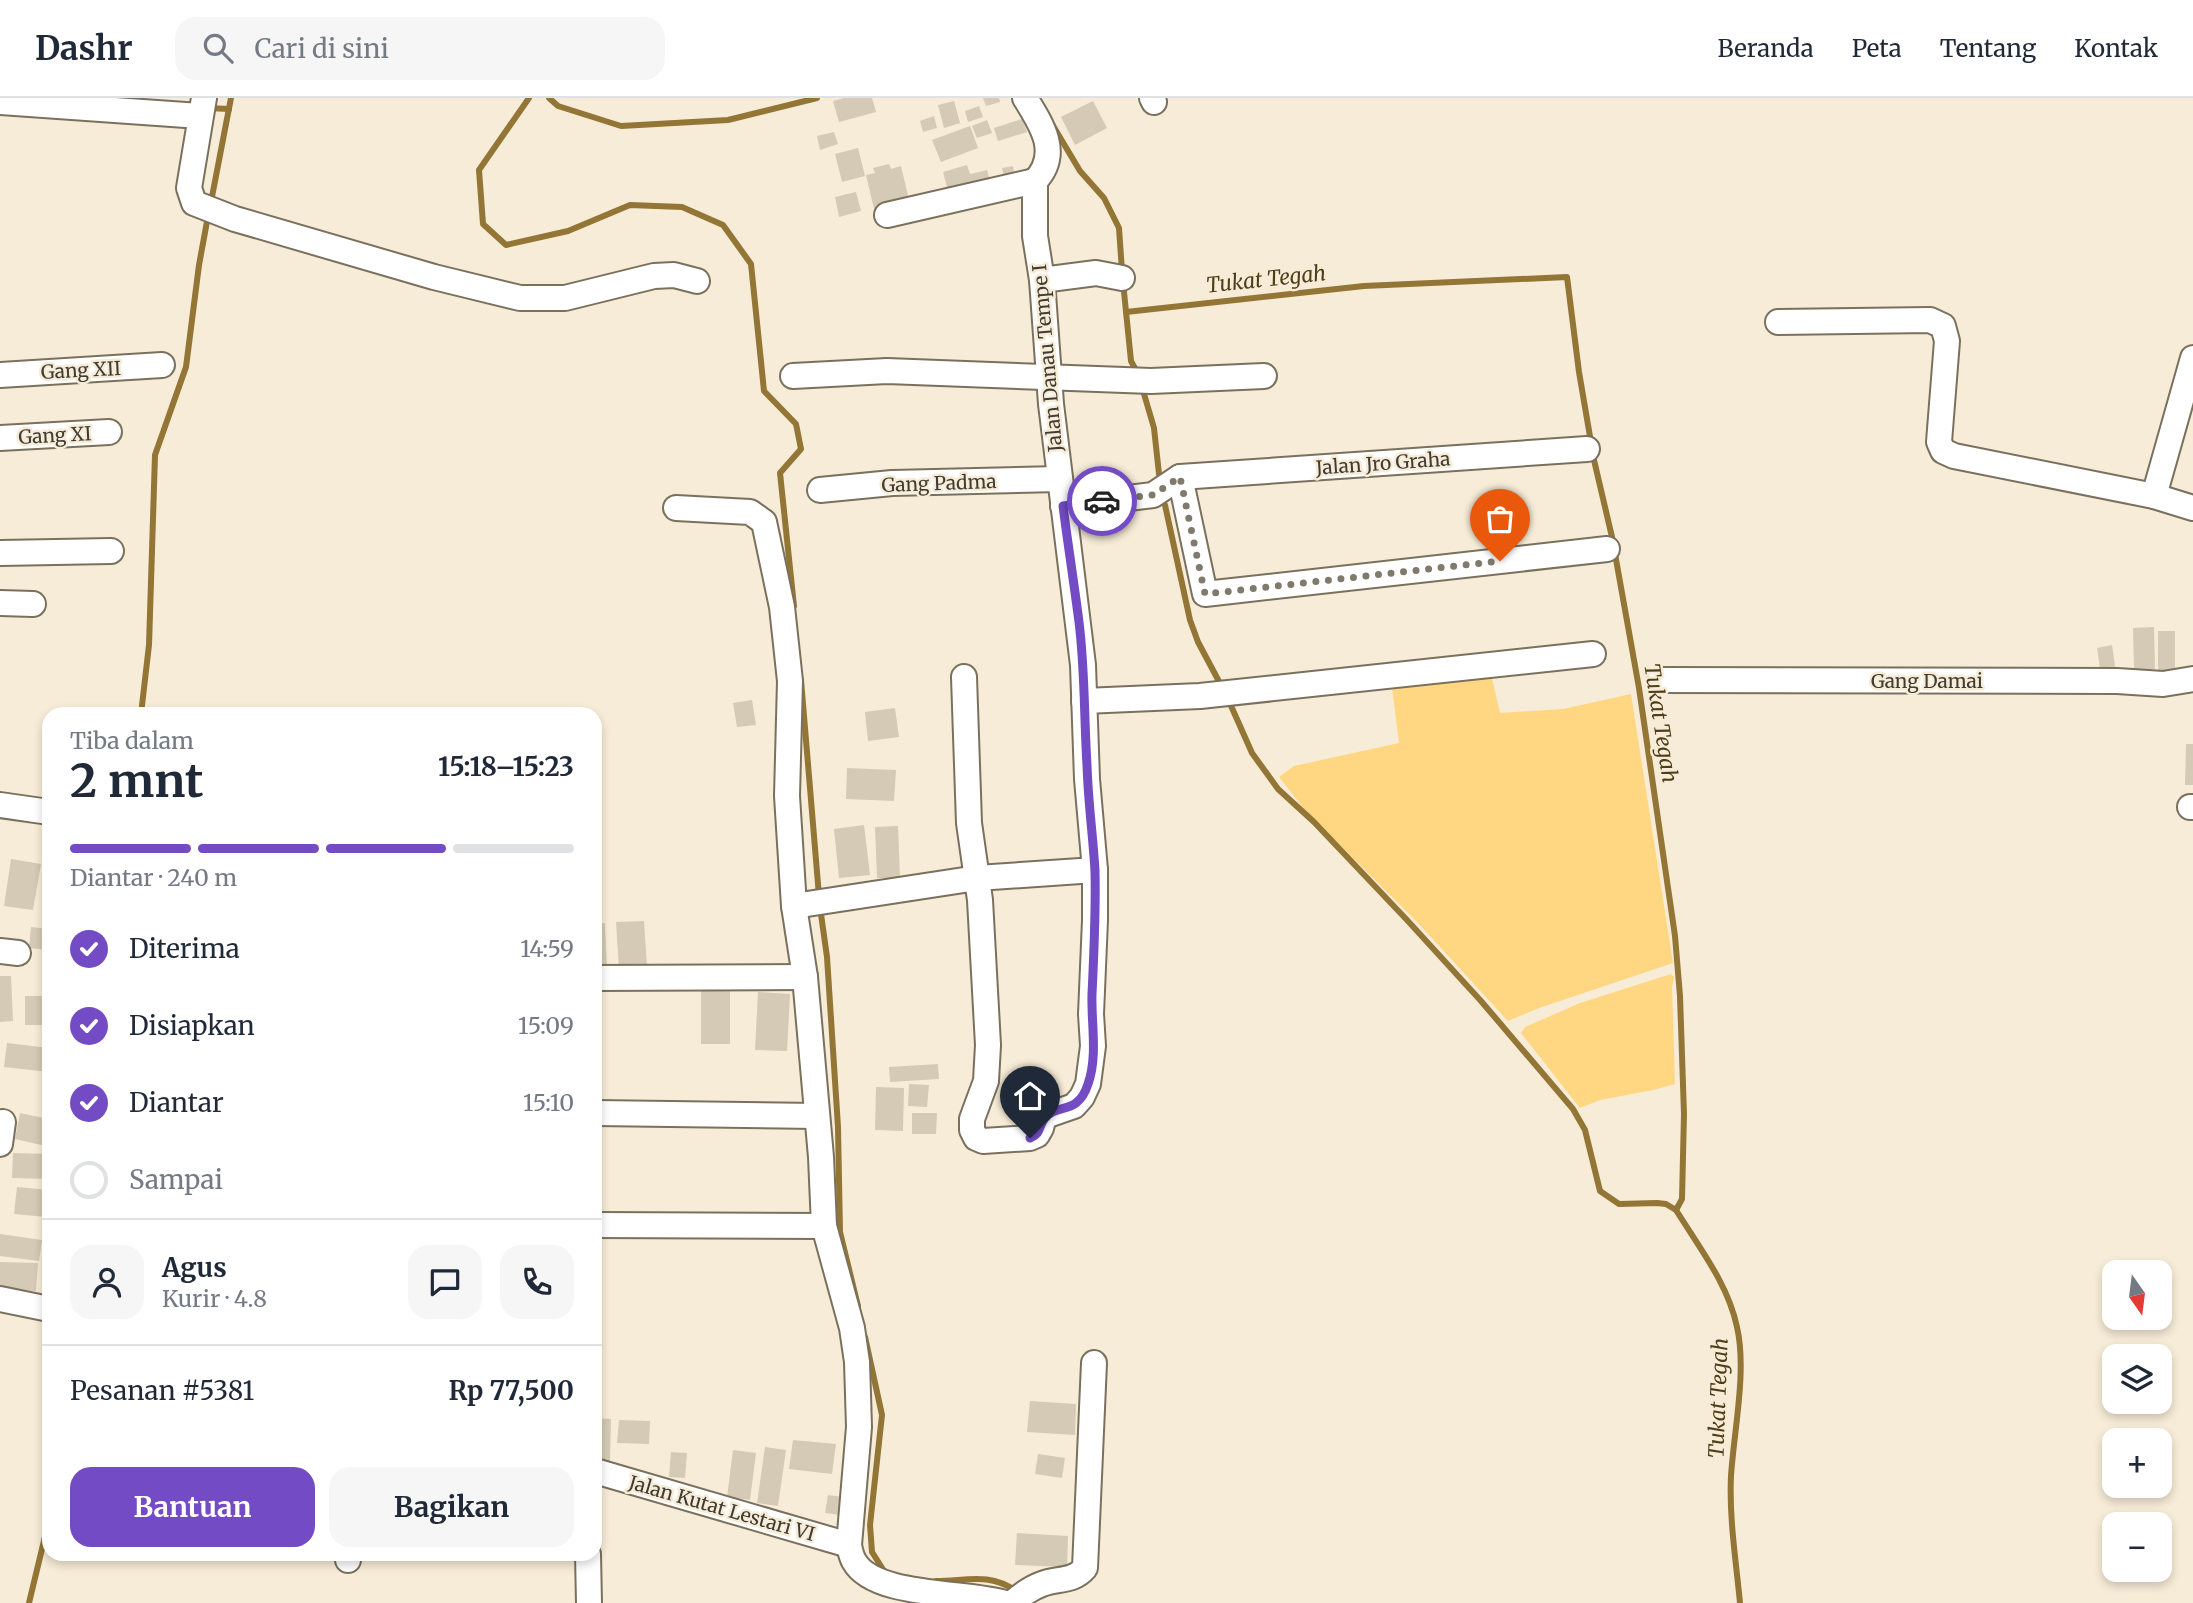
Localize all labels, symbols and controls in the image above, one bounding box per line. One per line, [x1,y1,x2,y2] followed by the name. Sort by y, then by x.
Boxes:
[175,17,665,80] search box
[35,28,133,69] text: Dashr
[199,29,237,67] icon: search
[255,32,389,65] text: Cari di sini
[1718,33,1814,64] text: Beranda
[1852,33,1902,64] text: Peta
[1940,33,2036,64] text: Tentang
[2074,33,2158,64] text: Kontak
[1205,259,1327,299] water label: Tukat Tegah
[1027,263,1067,454] street label: Jalan Danau Tempe I
[40,356,122,384] street label: Gang XII
[18,421,92,449] street label: Gang XI
[1314,446,1451,480] street label: Jalan Jro Graha
[1067,466,1137,536] courier
[881,469,997,497] street label: Gang Padma
[1083,482,1121,520] icon: car
[1470,489,1530,561] pin
[1481,500,1519,538] icon: bag
[1638,661,1684,785] water label: Tukat Tegah
[1871,669,1983,693] street label: Gang Damai
[70,726,194,755] text: Tiba dalam
[438,750,574,783] text: 15:18–15:23
[70,752,204,810] text: 2 mnt
[70,863,237,892] text: Diantar · 240 m
[70,930,108,968] icon: check
[129,932,240,965] text: Diterima
[520,934,574,963] text: 14:59
[70,1007,108,1045] icon: check
[129,1009,255,1042] text: Disiapkan
[518,1011,574,1040] text: 15:09
[1000,1066,1060,1138] pin
[1011,1077,1049,1115] icon: home
[70,1084,108,1122] icon: check
[129,1086,224,1119] text: Diantar
[523,1088,574,1117] text: 15:10
[129,1163,223,1196] text: Sampai
[70,1245,144,1319] button: person
[408,1245,482,1319] button: chat
[500,1245,574,1319] button: phone
[162,1251,227,1284] text: Agus
[2102,1260,2172,1330] north arrow
[2102,1260,2172,1582] map controls
[162,1284,267,1313] text: Kurir · 4.8
[1702,1337,1734,1459] water label: Tukat Tegah
[2102,1344,2172,1414] button: layers
[70,1374,254,1407] text: Pesanan #5381
[448,1374,574,1407] text: Rp 77,500
[2102,1428,2172,1498] button: +
[70,1467,315,1547] button: Bantuan
[329,1467,574,1547] button: Bagikan
[625,1470,818,1546] street label: Jalan Kutat Lestari VI
[2102,1512,2172,1582] button: −

